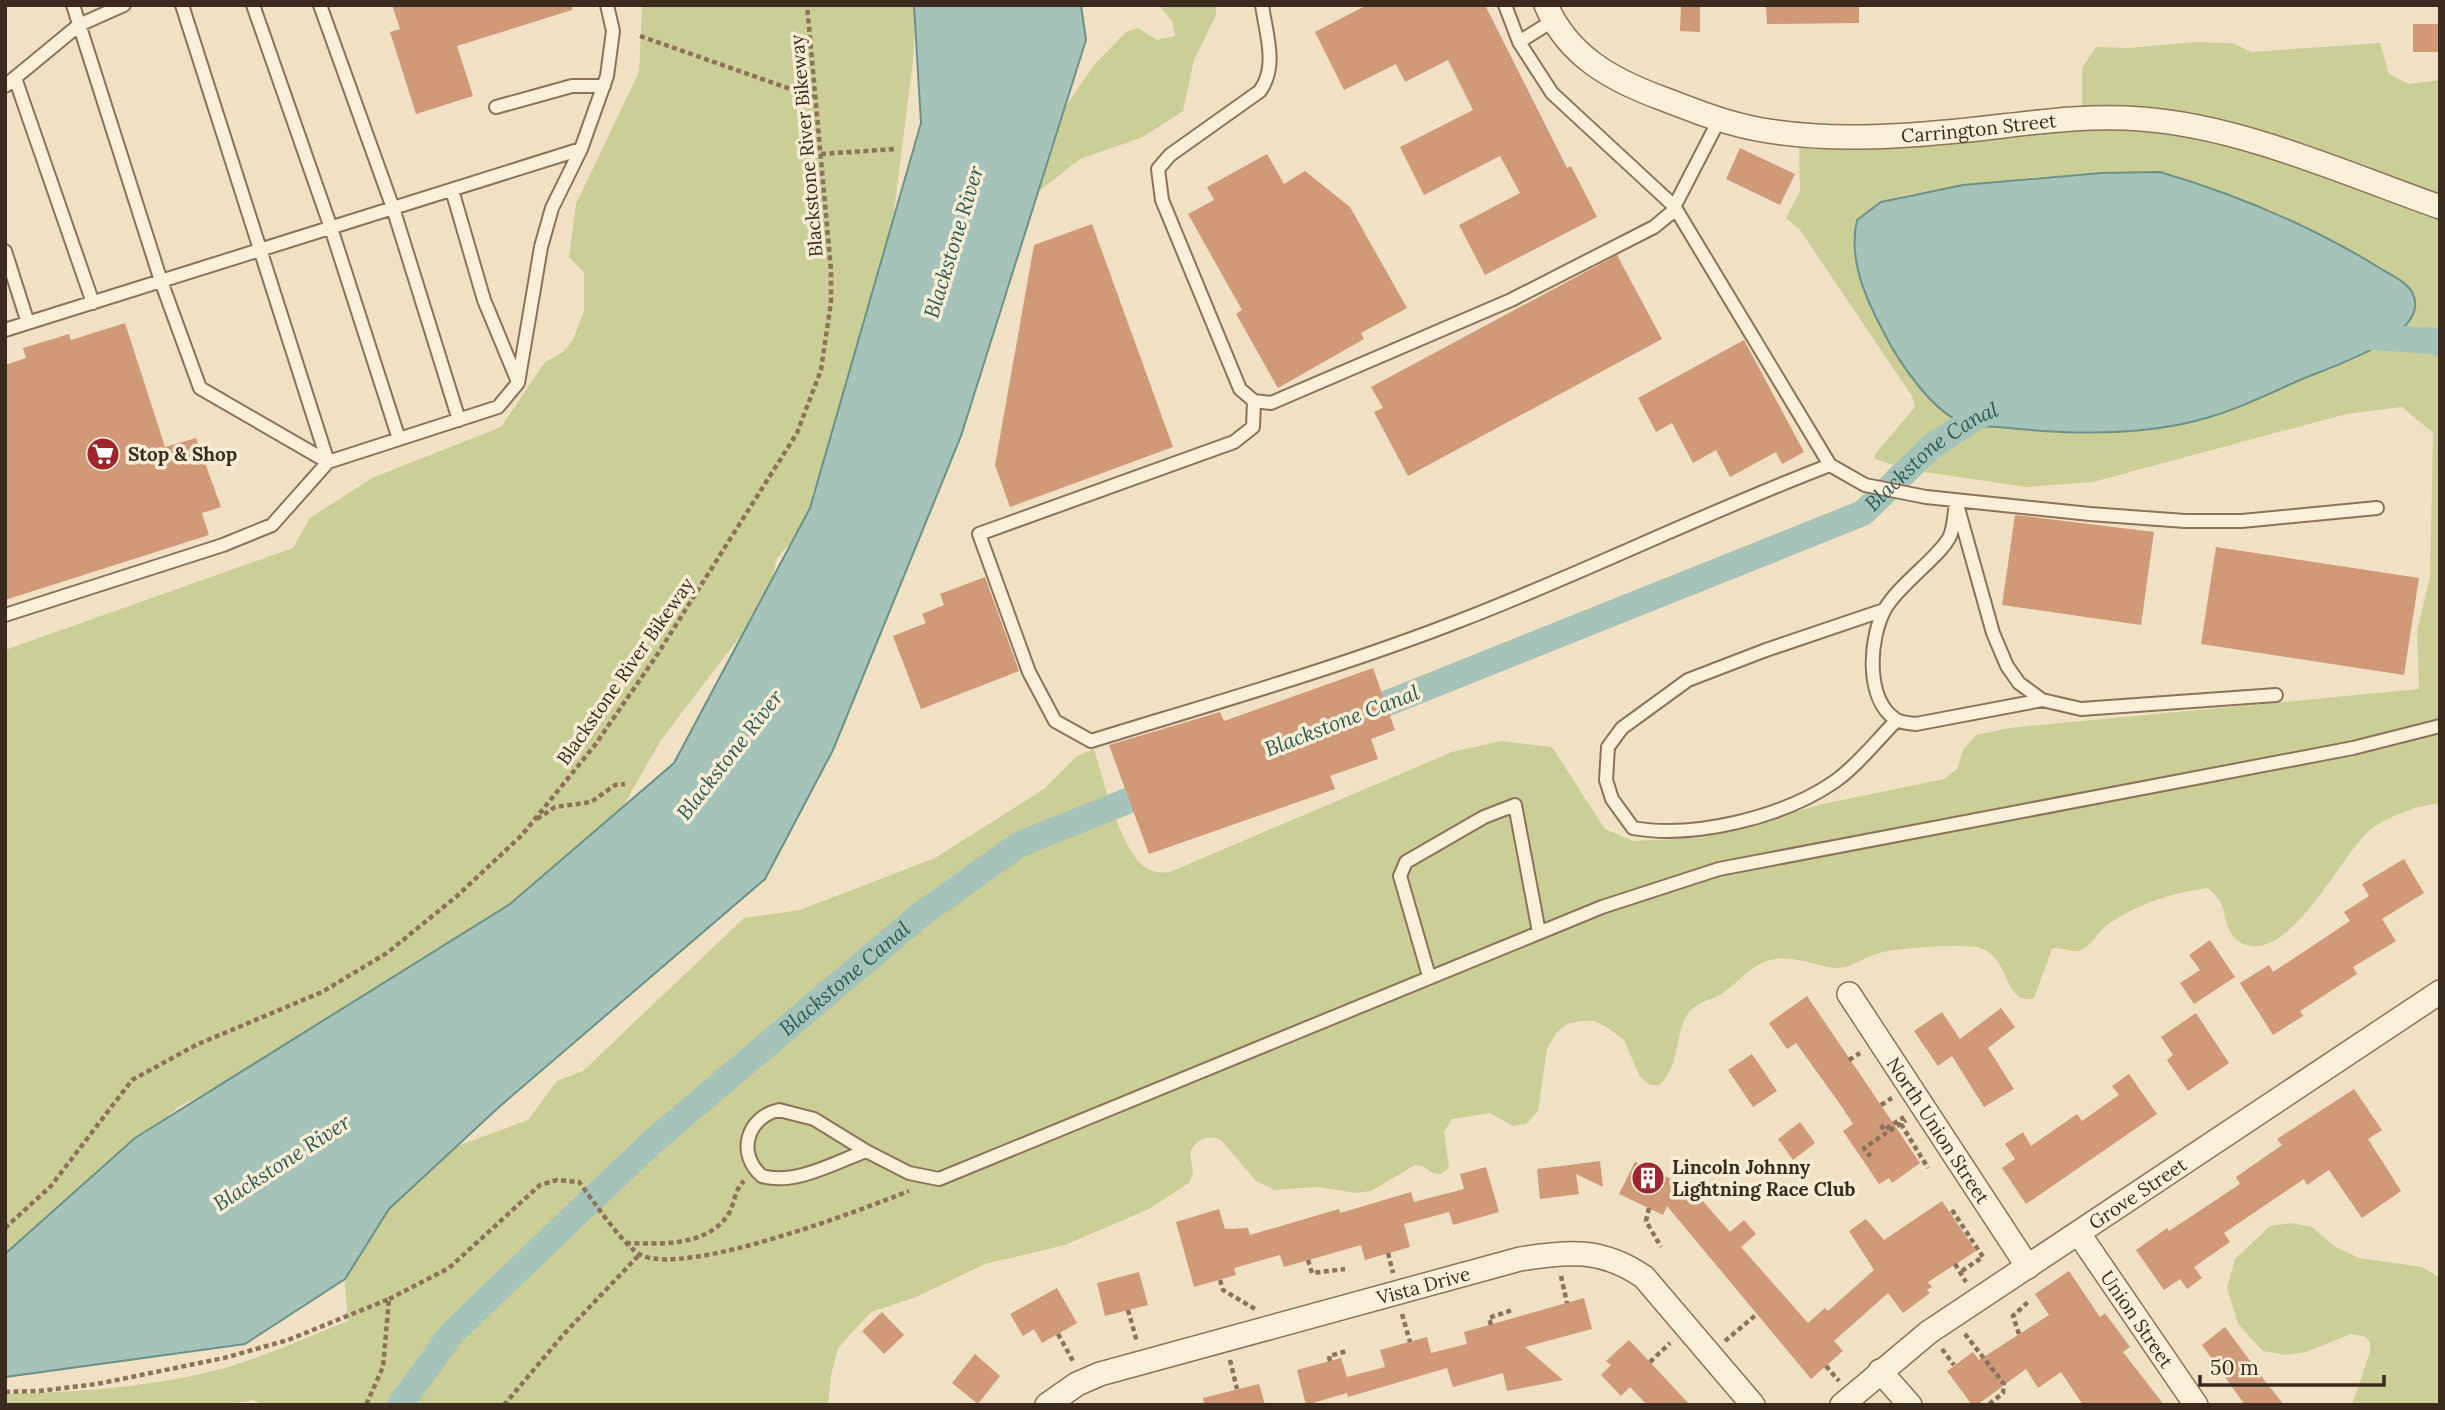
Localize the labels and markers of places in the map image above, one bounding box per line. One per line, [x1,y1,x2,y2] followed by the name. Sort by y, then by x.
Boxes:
[84,435,122,473] supermarket icon: Stop & Shop
[128,442,237,466] place label: Stop & Shop
[1672,1155,1856,1201] place label: Lincoln Johnny Lightning Race Club
[1629,1159,1667,1197] building icon: Lincoln Johnny Lightning Race Club

